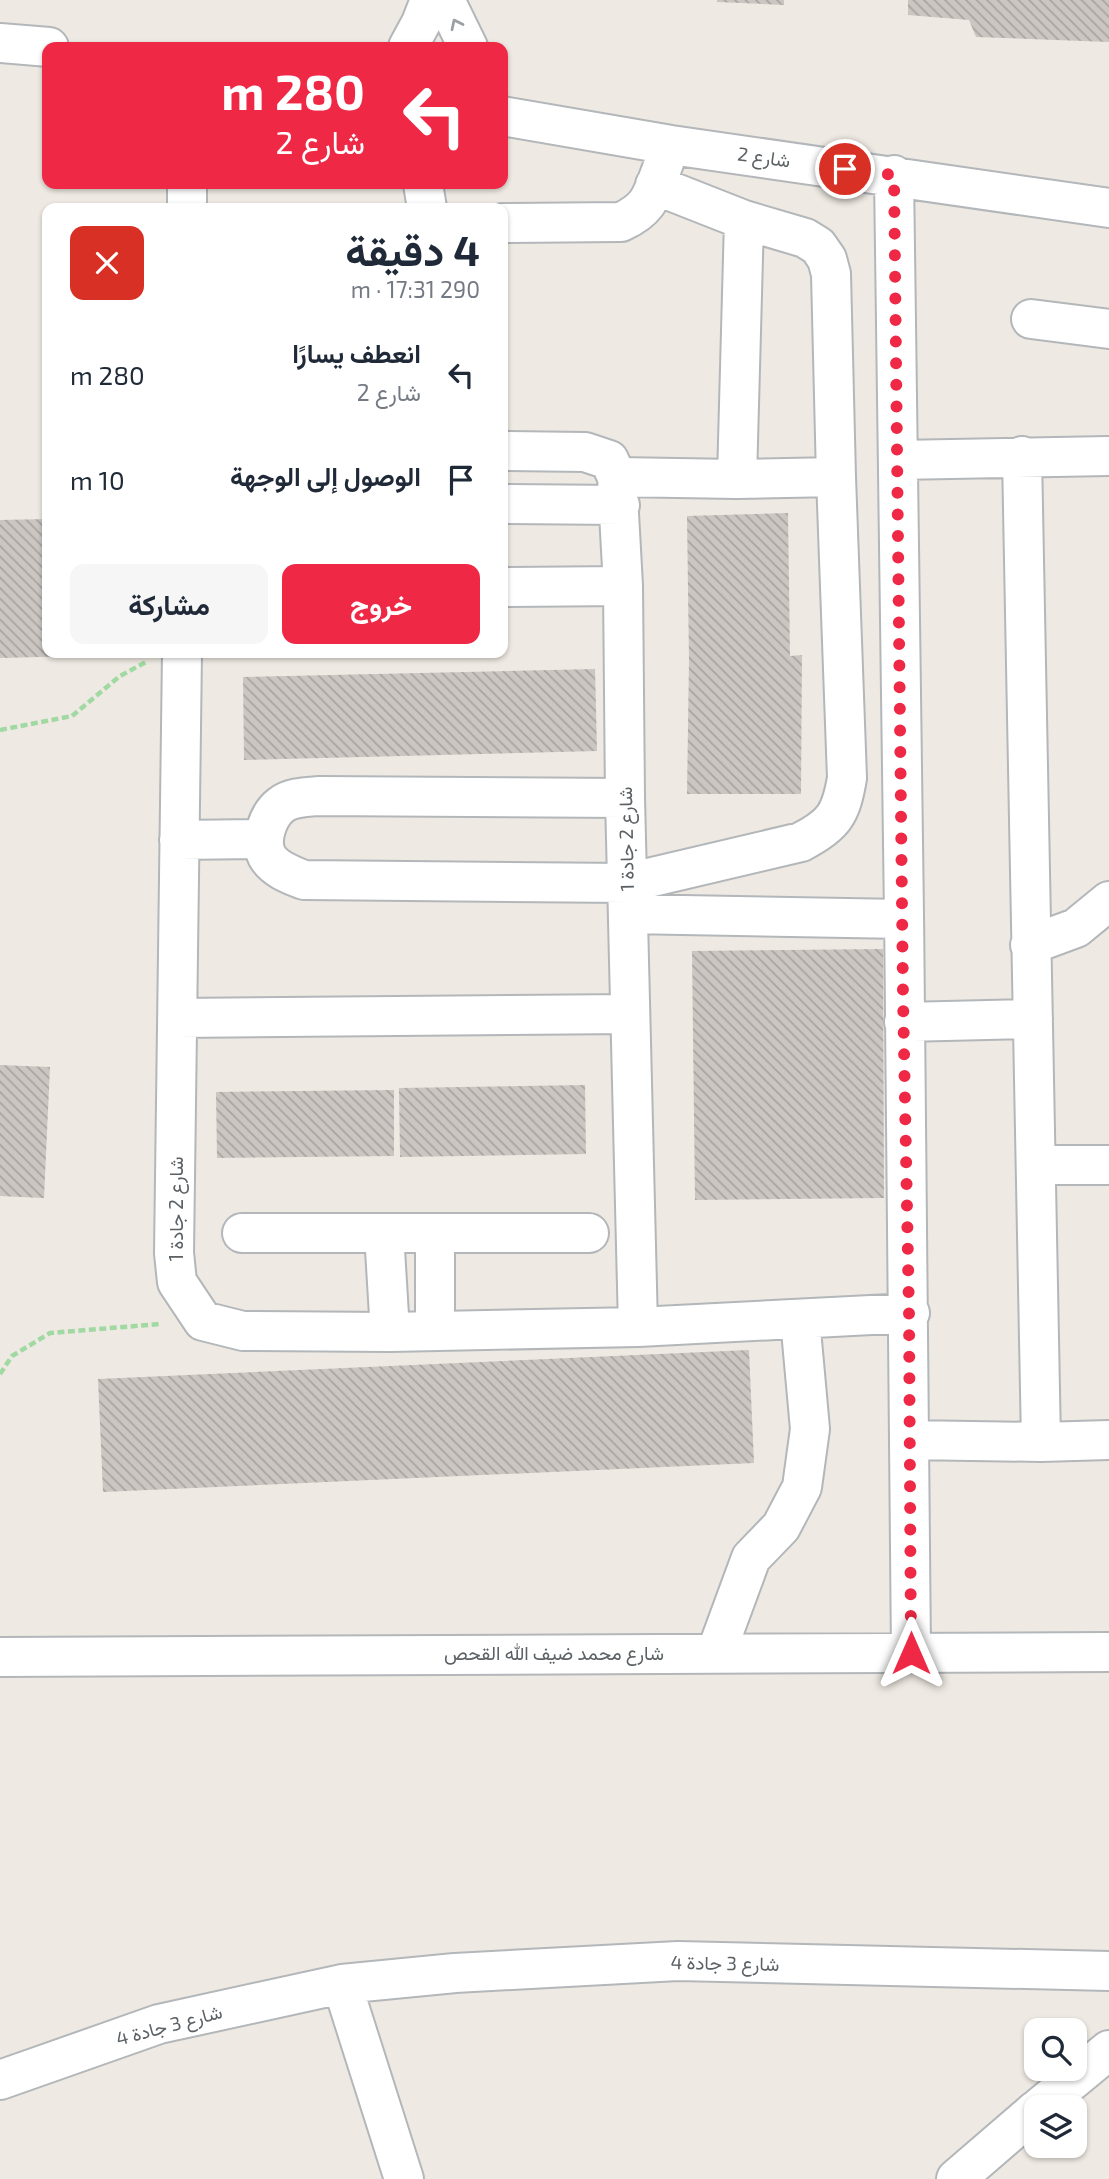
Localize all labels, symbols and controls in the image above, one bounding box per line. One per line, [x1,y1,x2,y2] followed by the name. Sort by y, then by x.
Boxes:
[451,19,465,31] one-way arrow
[221,61,365,120] text: 280 m
[389,70,480,161] icon: left
[276,122,365,160] text: شارع 2
[815,139,875,199] pin
[736,141,792,174] street label: شارع 2
[826,150,864,188] icon: arrive
[345,224,480,274] text: 4 دقيقة
[70,226,144,300] button: close
[351,275,480,303] text: 290 m · 17:31
[292,337,421,368] text: انعطف يسارًا
[442,356,480,394] icon: left
[70,359,145,390] text: 280 m
[357,378,421,406] text: شارع 2
[230,460,421,491] text: الوصول إلى الوجهة
[442,461,480,499] icon: arrive
[70,464,125,495] text: 10 m
[70,564,268,644] button: مشاركة
[282,564,480,644] button: خروج
[613,786,640,892] street label: شارع 2 جادة 1
[164,1157,189,1261] street label: شارع 2 جادة 1
[874,1616,948,1690] position arrow
[444,1641,664,1666] street label: شارع محمد ضيف الله القحص
[670,1950,780,1977] street label: شارع 3 جادة 4
[113,1999,225,2052] street label: شارع 3 جادة 4
[1024,2018,1087,2158] map controls
[1024,2018,1087,2081] button: search
[1024,2095,1087,2158] button: layers

